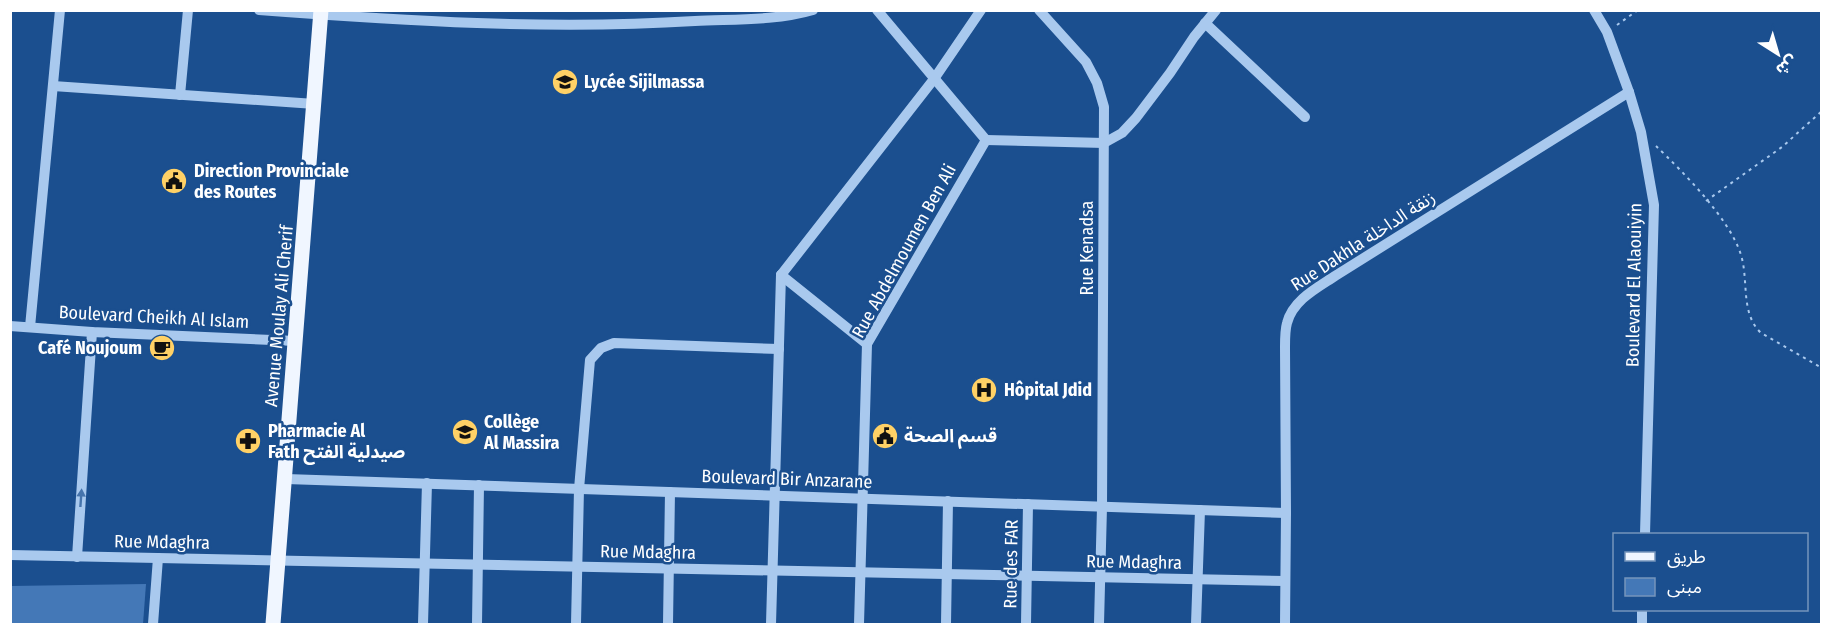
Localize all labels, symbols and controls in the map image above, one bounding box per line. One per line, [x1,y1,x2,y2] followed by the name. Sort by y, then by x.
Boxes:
[1748,24,1808,84] north arrow
[1772,51,1801,80] text: ش
[550,67,580,97] school or university icon: Lycée Sijilmassa
[584,71,704,93] place label: Lycée Sijilmassa
[194,160,349,203] place label: Direction Provinciale des Routes
[847,160,961,342] street label: Rue Abdelmoumen Ben Ali
[159,166,189,196] public building icon: Direction Provinciale des Routes
[1287,186,1439,296] street label: Rue Dakhla زنقة الداخلة
[1076,200,1098,295] street label: Rue Kenadsa
[1622,203,1646,367] street label: Boulevard El Alaouiyin
[260,223,298,408] street label: Avenue Moulay Ali Cherif
[58,301,250,333] street label: Boulevard Cheikh Al Islam
[147,333,177,363] cafe icon: Café Noujoum
[38,337,142,359] place label: Café Noujoum
[969,375,999,405] hospital icon: Hôpital Jdid
[1004,379,1092,401] place label: Hôpital Jdid
[483,411,560,454] place label: Collège Al Massira
[450,417,480,447] school or university icon: Collège Al Massira
[268,420,405,465] place label: Pharmacie Al Fath صيدلية الفتح
[870,421,900,451] public building icon: قسم الصحة
[904,425,997,449] place label: قسم الصحة
[233,426,263,456] pharmacy icon: Pharmacie Al Fath صيدلية الفتح
[701,465,873,493] street label: Boulevard Bir Anzarane
[76,489,86,508] one-way arrow
[999,519,1023,609] street label: Rue des FAR
[114,530,210,554] street label: Rue Mdaghra
[1613,533,1808,611] legend
[600,540,696,564] street label: Rue Mdaghra
[1667,546,1706,568] text: طريق
[1086,550,1182,574] street label: Rue Mdaghra
[1667,576,1702,598] text: مبنى

